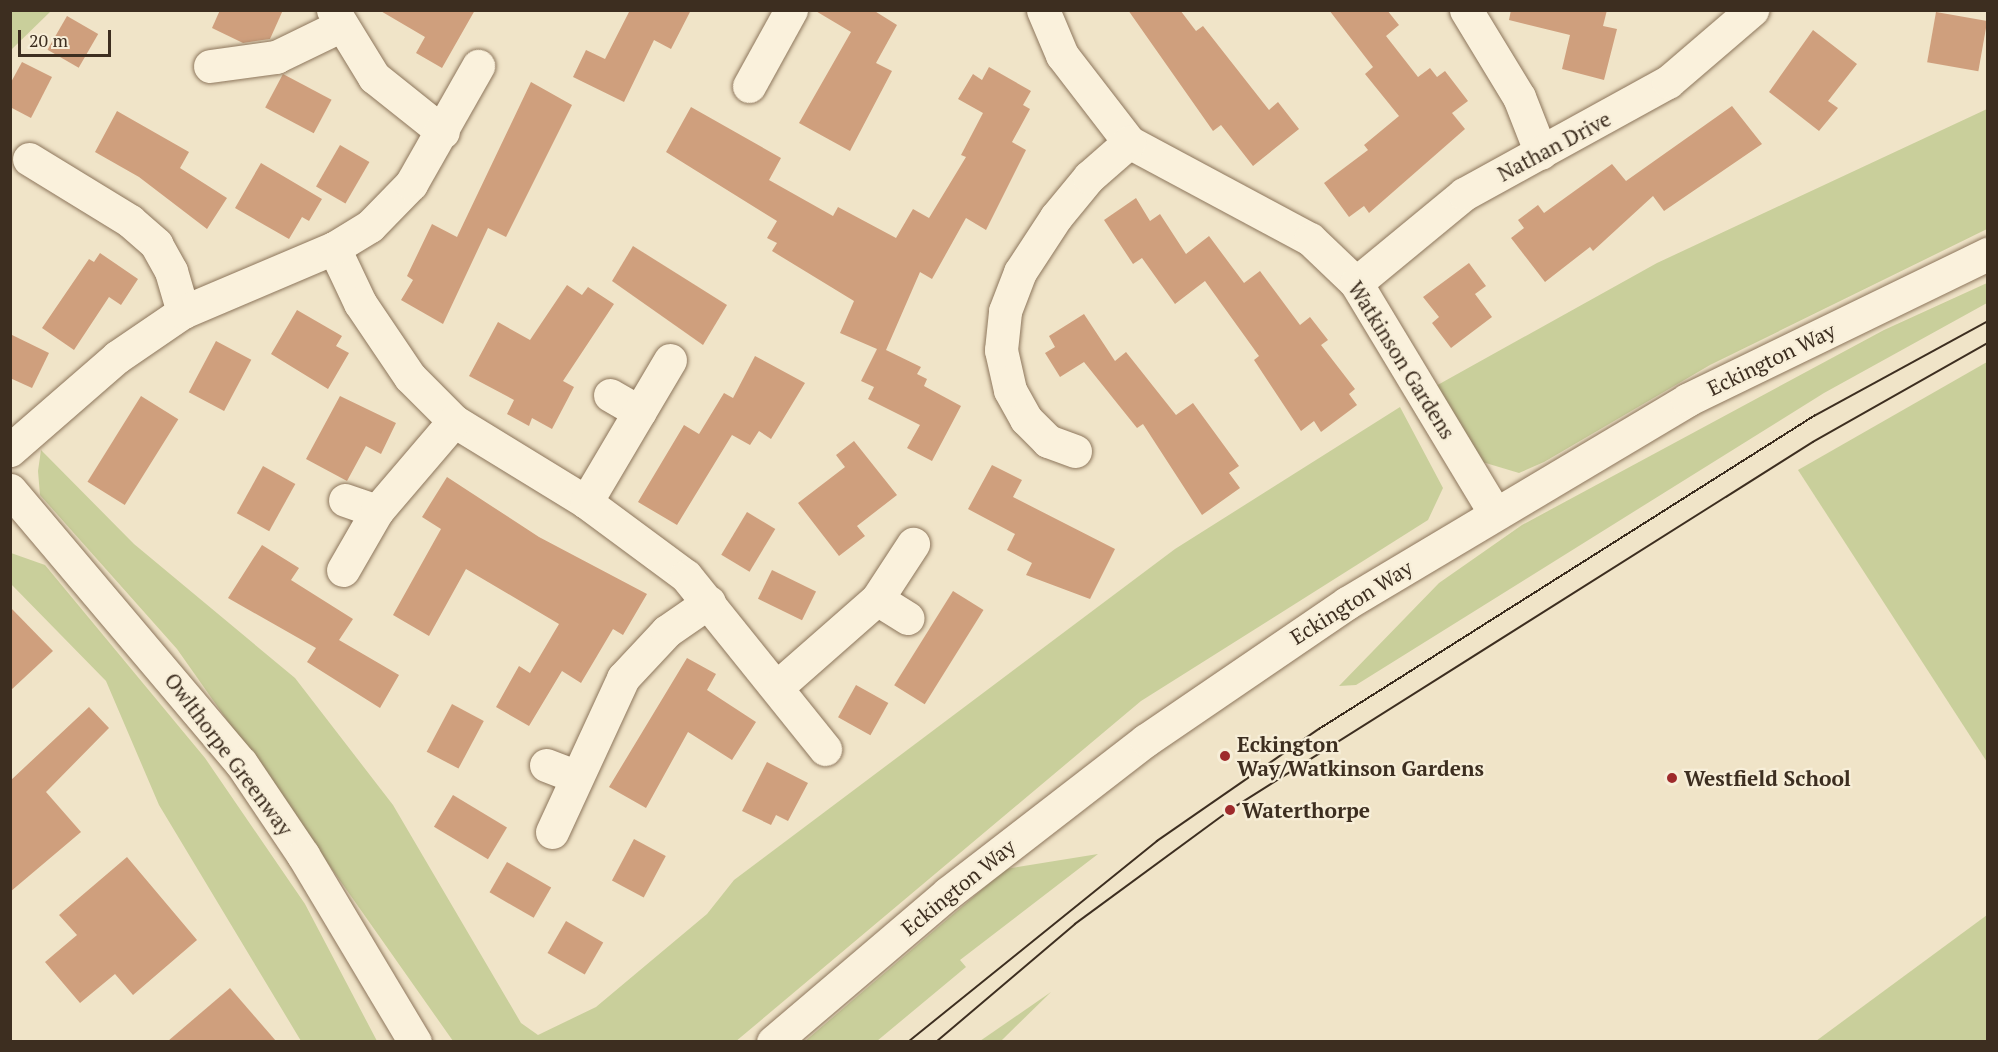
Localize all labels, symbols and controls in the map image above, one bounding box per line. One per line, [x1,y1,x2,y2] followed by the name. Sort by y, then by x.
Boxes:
[21,18,114,56] scale bar
[29,28,68,52] text: 20 m
[1493,106,1615,186] street label: Nathan Drive
[1343,276,1461,444] street label: Watkinson Gardens
[1703,317,1839,401] street label: Eckington Way
[1285,554,1417,650] street label: Eckington Way
[160,668,298,840] street label: Owlthorpe Greenway
[1237,731,1484,781] place label: Eckington Way/Watkinson Gardens
[1218,749,1232,763] marker: Eckington Way/Watkinson Gardens
[1684,765,1851,791] place label: Westfield School
[1665,771,1679,785] marker: Westfield School
[1242,797,1370,823] place label: Waterthorpe
[1223,803,1237,817] marker: Waterthorpe
[896,833,1020,941] street label: Eckington Way

